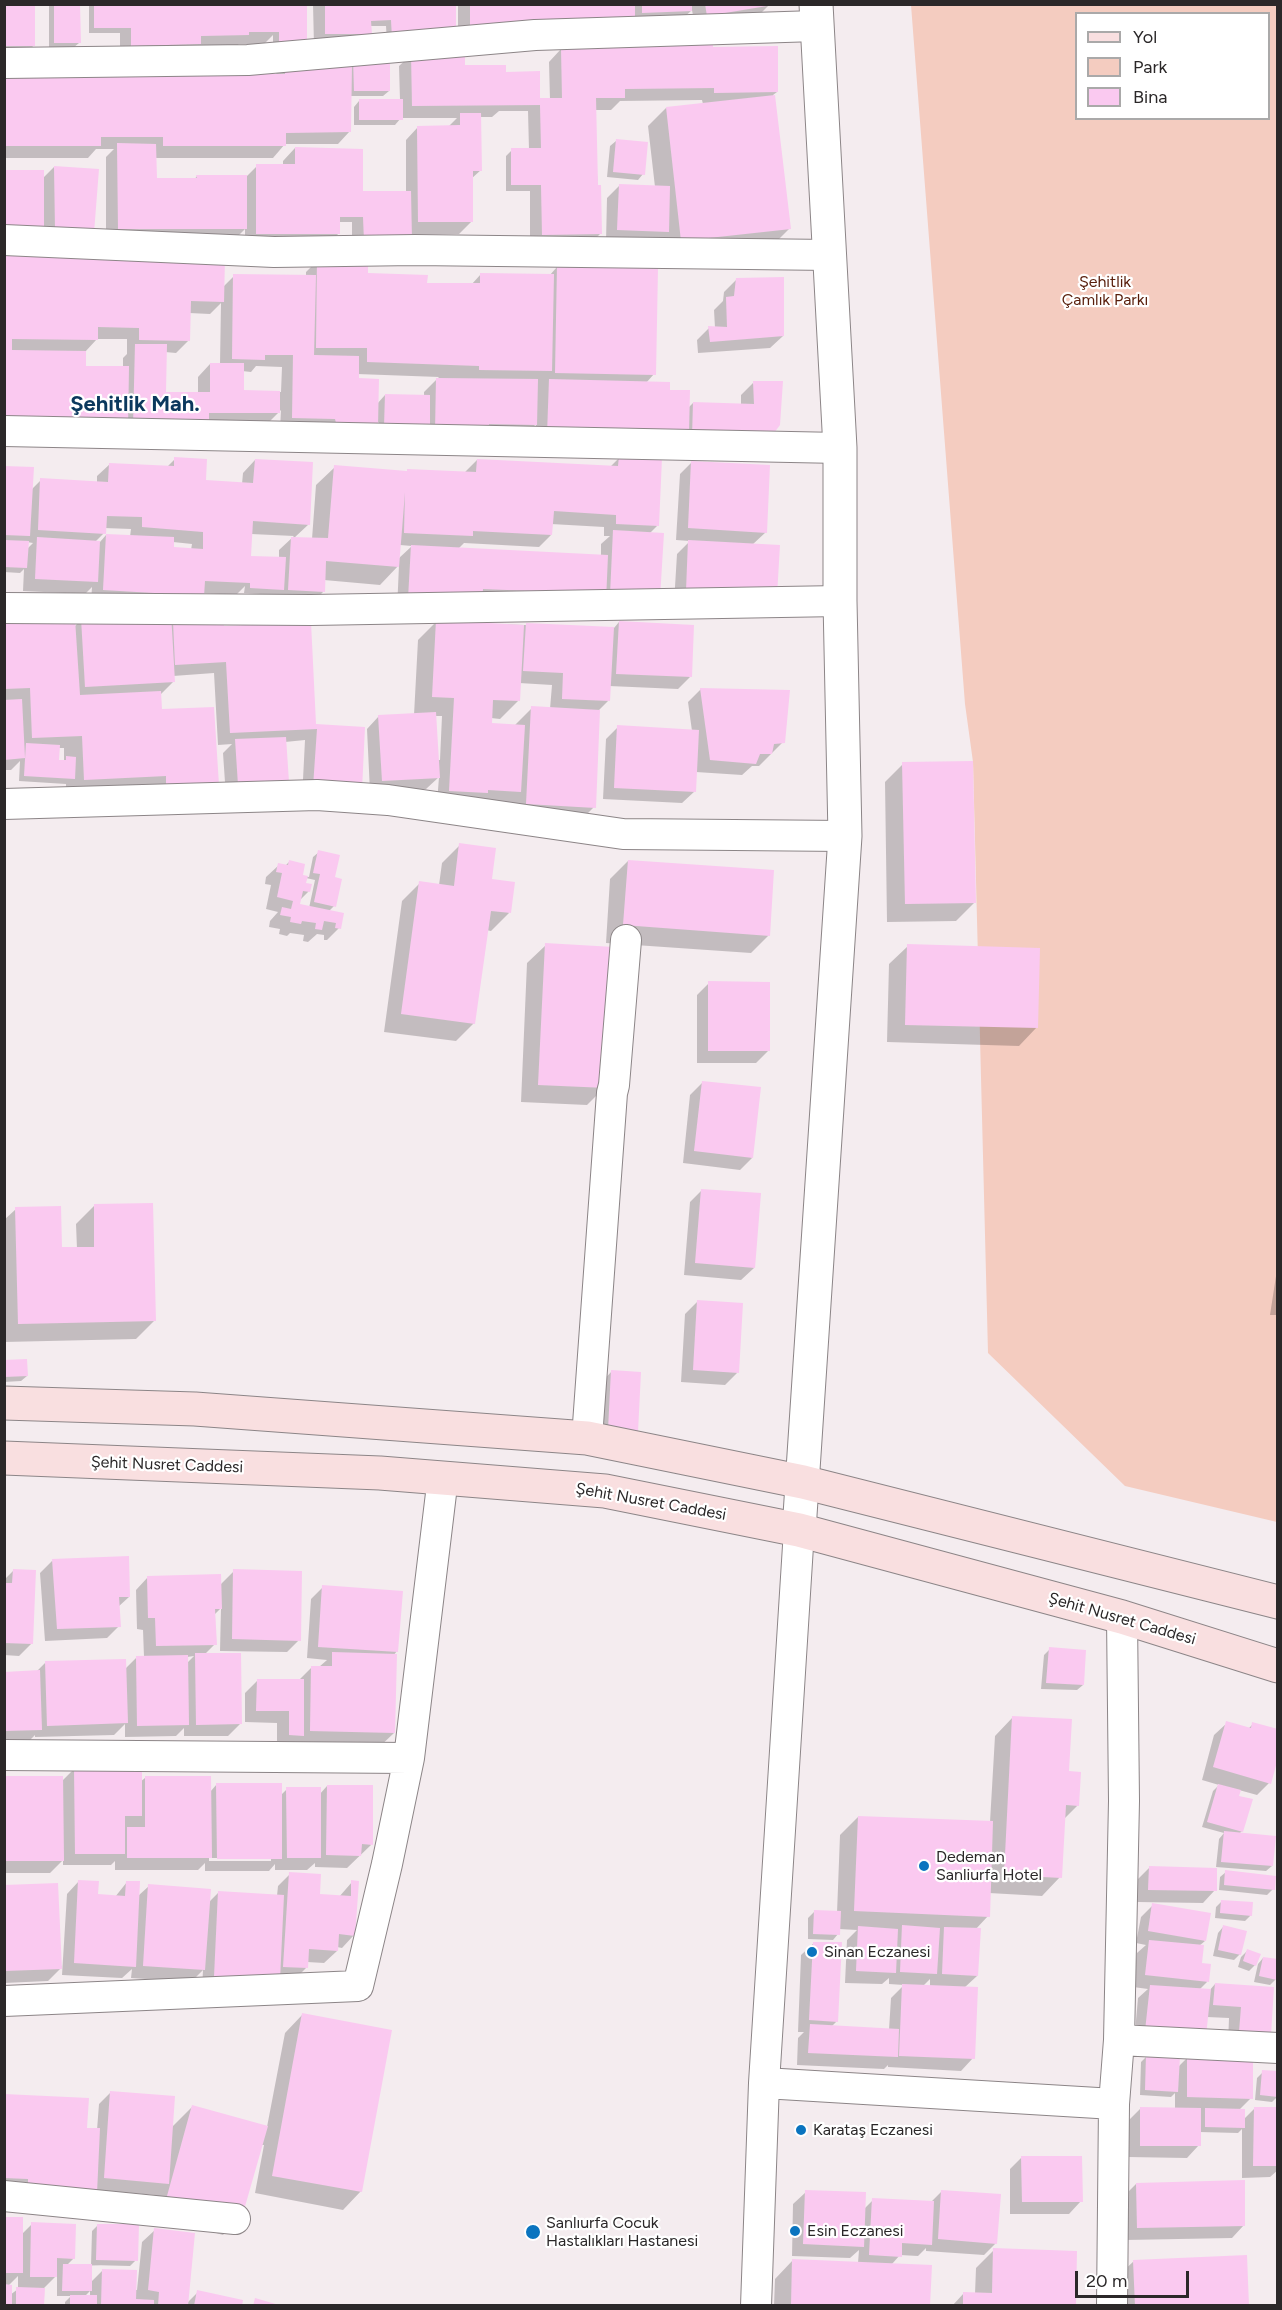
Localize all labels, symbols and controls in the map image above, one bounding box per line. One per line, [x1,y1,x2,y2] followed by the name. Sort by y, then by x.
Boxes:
[1075,12,1270,120] legend
[1133,26,1157,48] text: Yol
[1133,56,1167,78] text: Park
[1133,86,1167,108] text: Bina
[1062,272,1148,310] park label: Şehitlik Çamlık Parkı
[70,392,200,418] district label: Şehitlik Mah.
[90,1453,244,1477] street label: Şehit Nusret Caddesi
[574,1479,728,1525] street label: Şehit Nusret Caddesi
[1046,1589,1198,1649] street label: Şehit Nusret Caddesi
[936,1847,1042,1885] place label: Dedeman Sanliurfa Hotel
[917,1859,931,1873] marker: Dedeman Sanliurfa Hotel
[824,1942,930,1962] place label: Sinan Eczanesi
[805,1945,819,1959] marker: Sinan Eczanesi
[813,2120,933,2140] place label: Karataş Eczanesi
[794,2123,808,2137] marker: Karataş Eczanesi
[546,2213,698,2251] place label: Sanlıurfa Cocuk Hastalıkları Hastanesi
[807,2221,903,2241] place label: Esin Eczanesi
[524,2223,542,2241] marker: Sanlıurfa Cocuk Hastalıkları Hastanesi
[788,2224,802,2238] marker: Esin Eczanesi
[1078,2259,1192,2297] scale bar
[1086,2270,1127,2292] text: 20 m

